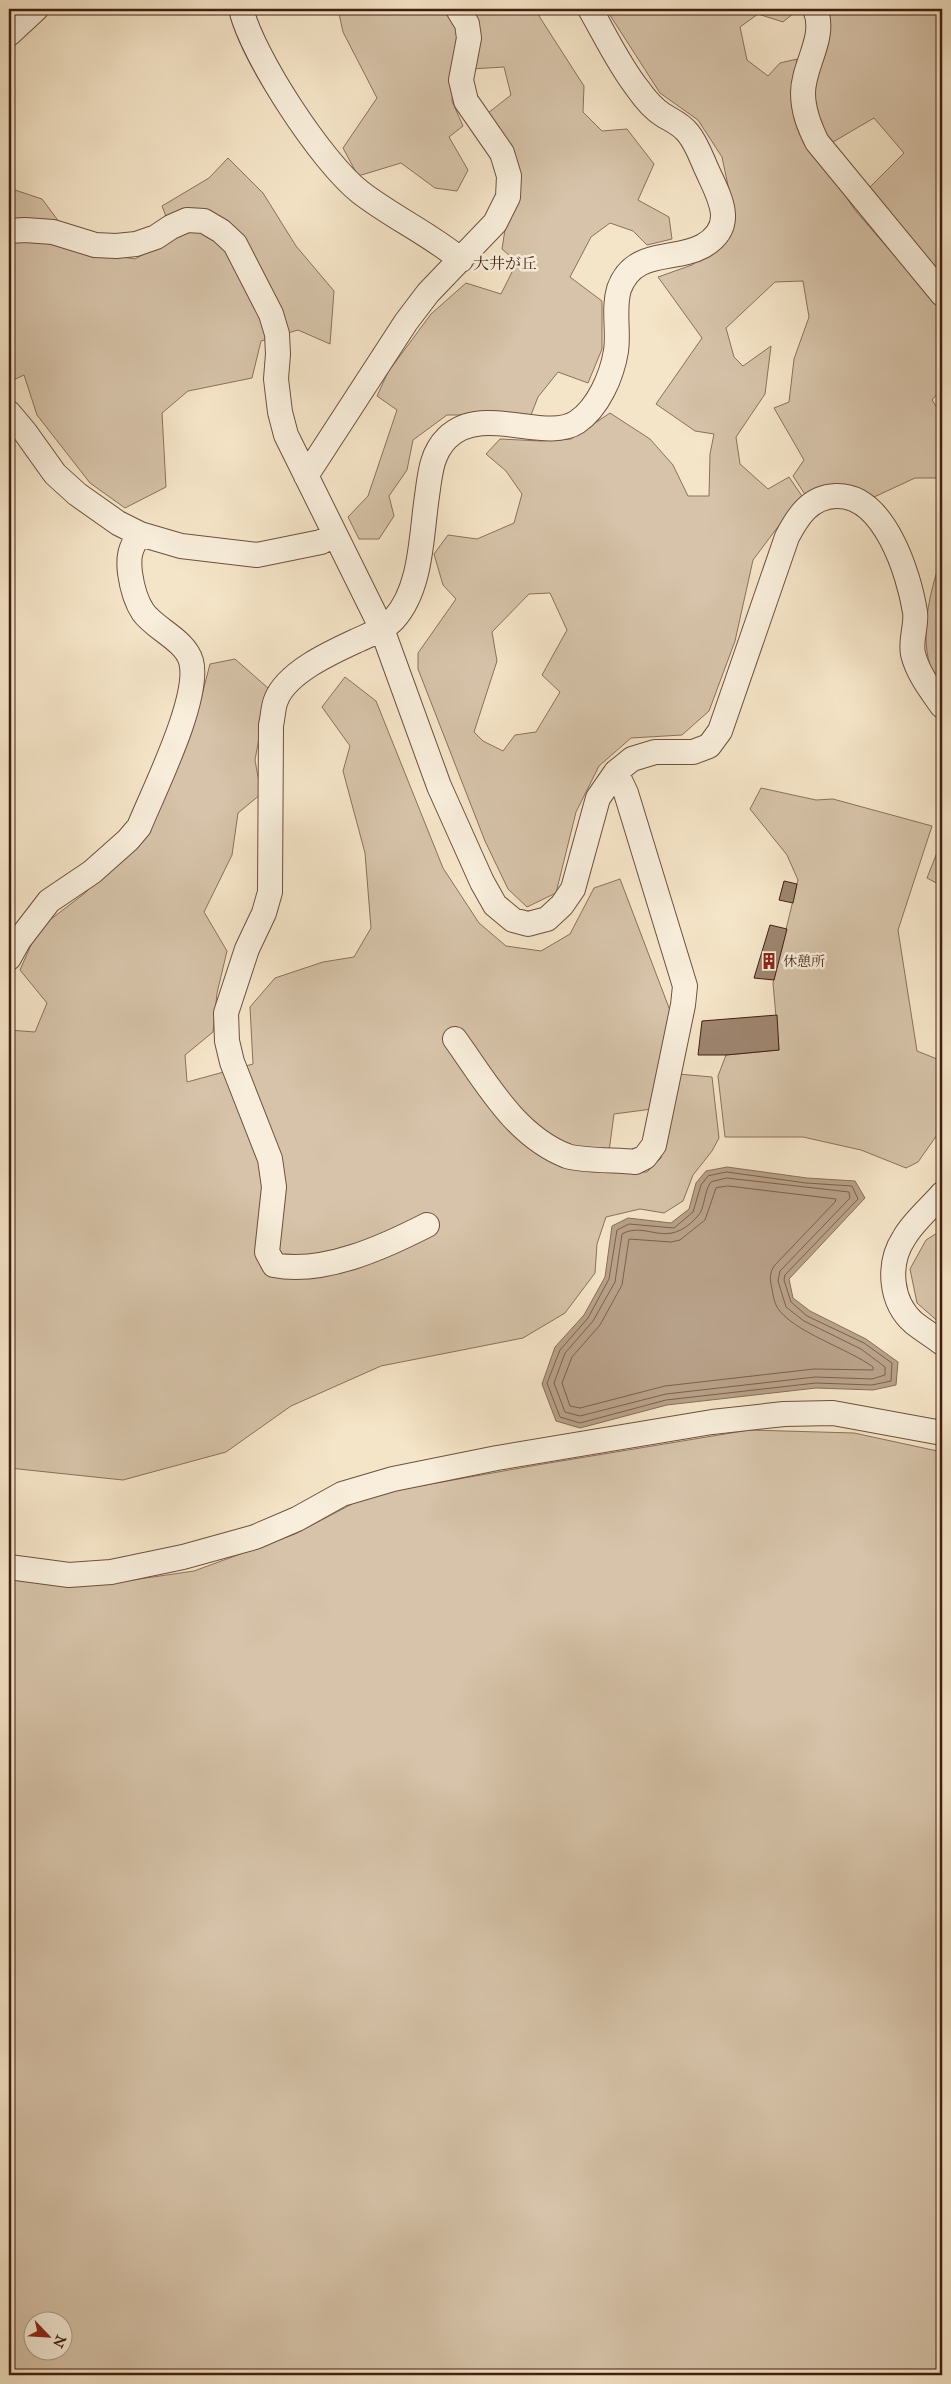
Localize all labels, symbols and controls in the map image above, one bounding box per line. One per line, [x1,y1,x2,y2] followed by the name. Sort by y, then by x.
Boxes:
[473,254,537,273] district label: 大井が丘
[759,951,779,971] building icon: 休憩所
[783,953,825,970] place label: 休憩所
[22,2312,72,2362] north arrow
[49,2332,70,2350] text: N

